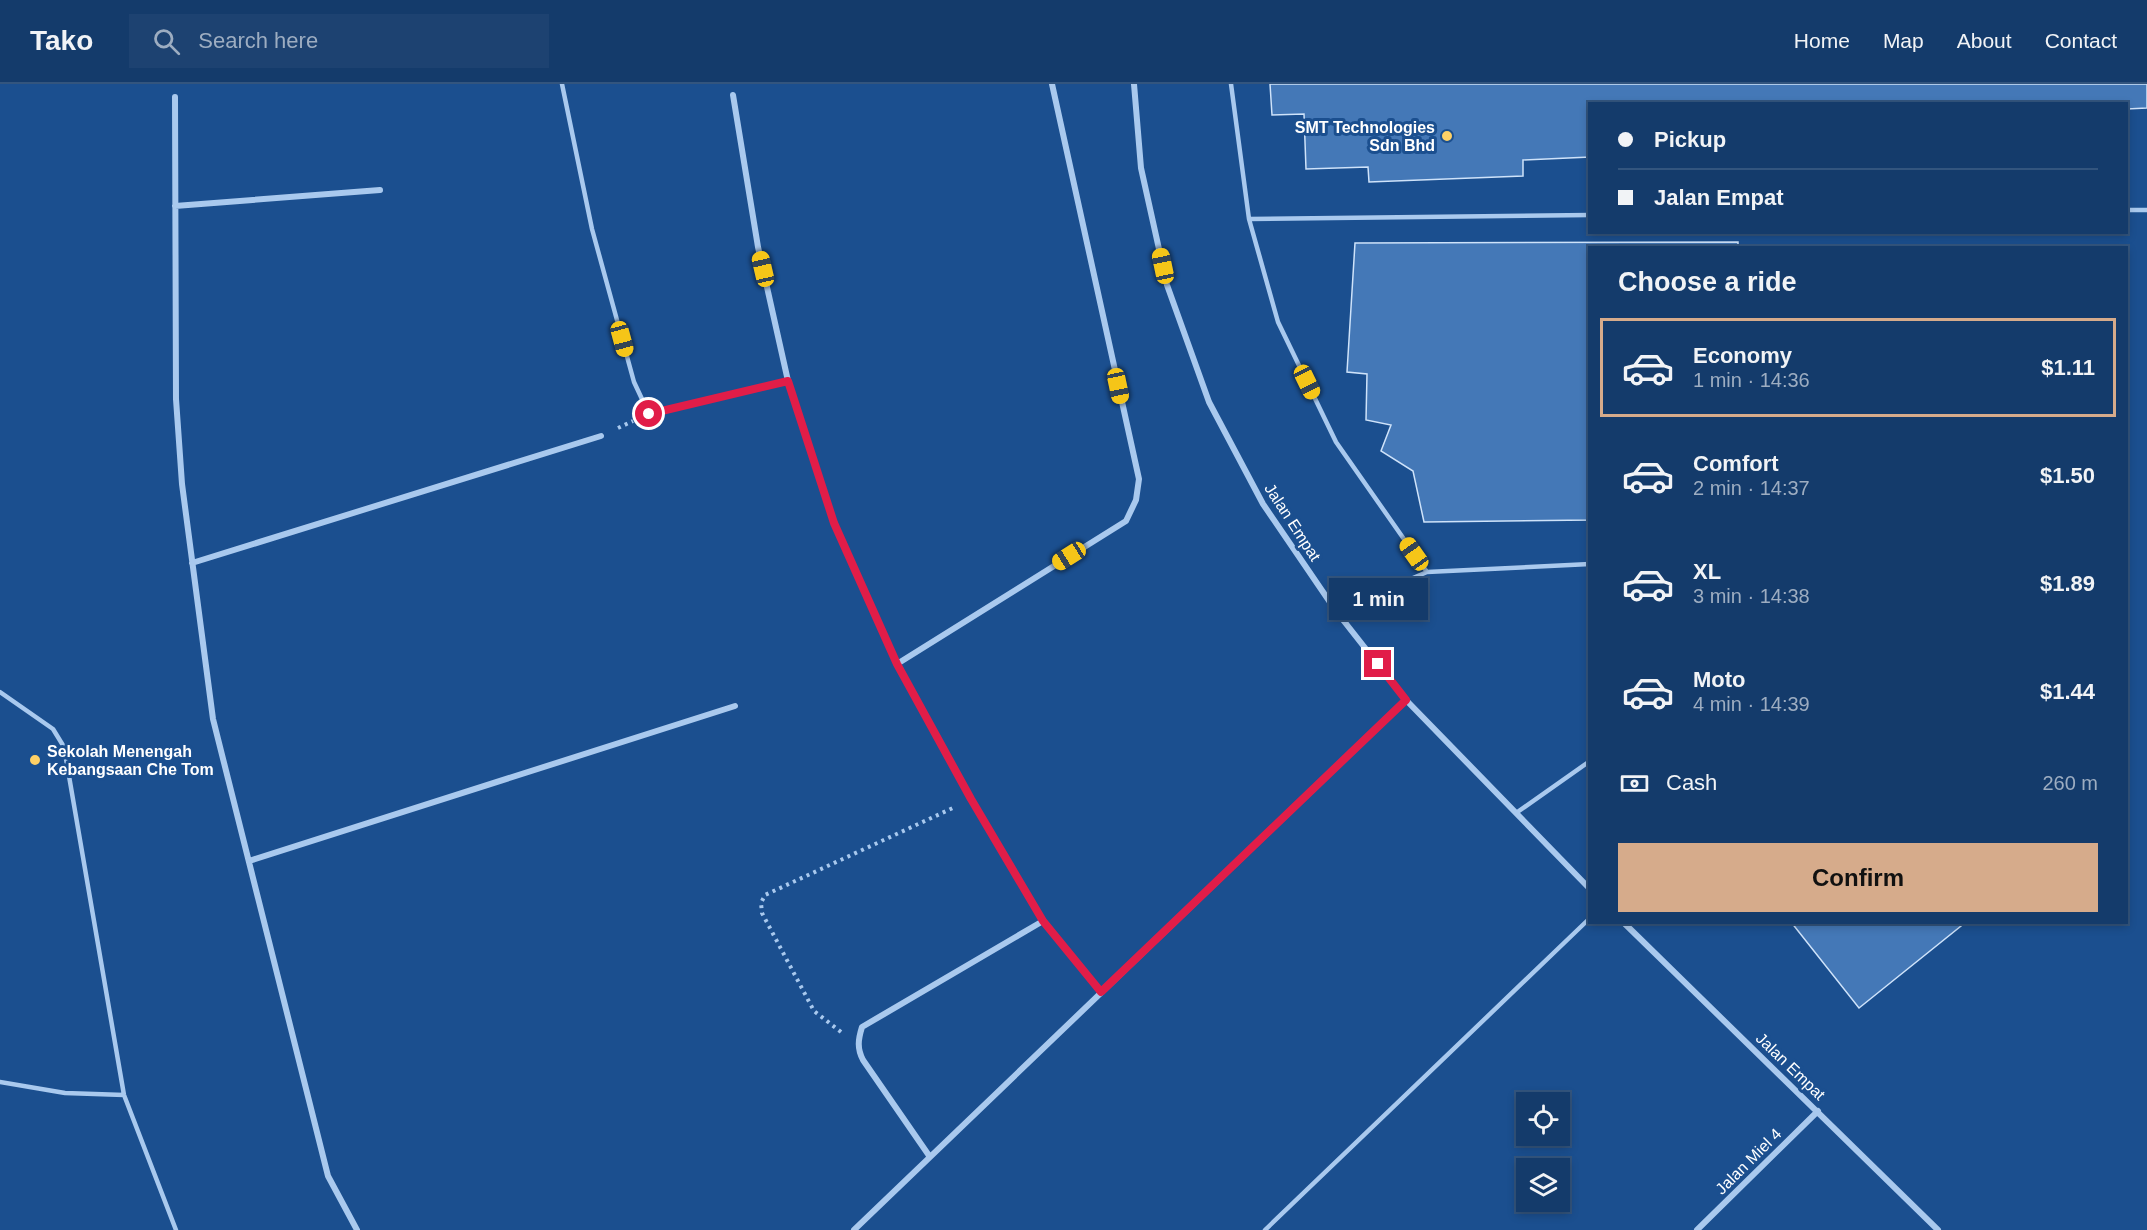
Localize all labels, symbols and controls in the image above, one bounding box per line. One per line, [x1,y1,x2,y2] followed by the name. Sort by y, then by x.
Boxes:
[129,14,549,68] search box
[30,25,93,56] text: Tako
[150,25,183,58] icon: search
[198,28,318,53] text: Search here
[1794,29,1850,52] text: Home
[1883,29,1924,52] text: Map
[1957,29,2012,52] text: About
[2045,29,2117,52] text: Contact
[1295,119,1435,154] place label: SMT Technologies Sdn Bhd
[1654,127,1726,152] text: Pickup
[1440,129,1454,143] marker: SMT Technologies Sdn Bhd
[1654,185,1784,210] text: Jalan Empat
[1150,247,1176,285] car
[750,249,776,289] car
[1618,267,1797,297] text: Choose a ride
[609,319,635,359] car
[1621,341,1675,395] icon: car
[1693,343,1792,368] text: Economy
[2041,355,2095,380] text: $1.11
[1291,362,1323,402] car
[1105,367,1131,405] car
[1693,369,1810,391] text: 1 min · 14:36
[635,400,662,427] route start
[1621,449,1675,503] icon: car
[1693,451,1779,476] text: Comfort
[2040,463,2095,488] text: $1.50
[1693,477,1810,499] text: 2 min · 14:37
[1261,480,1324,565] street label: Jalan Empat
[1396,534,1432,574] car
[1049,539,1089,573] car
[1621,557,1675,611] icon: car
[1693,559,1721,584] text: XL
[2040,571,2095,596] text: $1.89
[1328,577,1428,619] callout: 1 min
[1693,585,1810,607] text: 3 min · 14:38
[1352,588,1405,610] text: 1 min
[1364,650,1391,677] route end
[1621,665,1675,719] icon: car
[1693,667,1746,692] text: Moto
[2040,679,2095,704] text: $1.44
[1693,693,1810,715] text: 4 min · 14:39
[47,743,214,778] place label: Sekolah Menengah Kebangsaan Che Tom
[28,753,42,767] marker: Sekolah Menengah Kebangsaan Che Tom
[1618,767,1651,800] icon: cash
[1666,770,1717,795] text: Cash
[2042,772,2098,794] text: 260 m
[1618,843,2098,912] button: Confirm
[1753,1029,1829,1104] street label: Jalan Empat
[1516,1092,1570,1212] map controls
[1516,1092,1570,1146] button: locate
[1712,1125,1785,1198] street label: Jalan Miel 4
[1516,1158,1570,1212] button: layers

